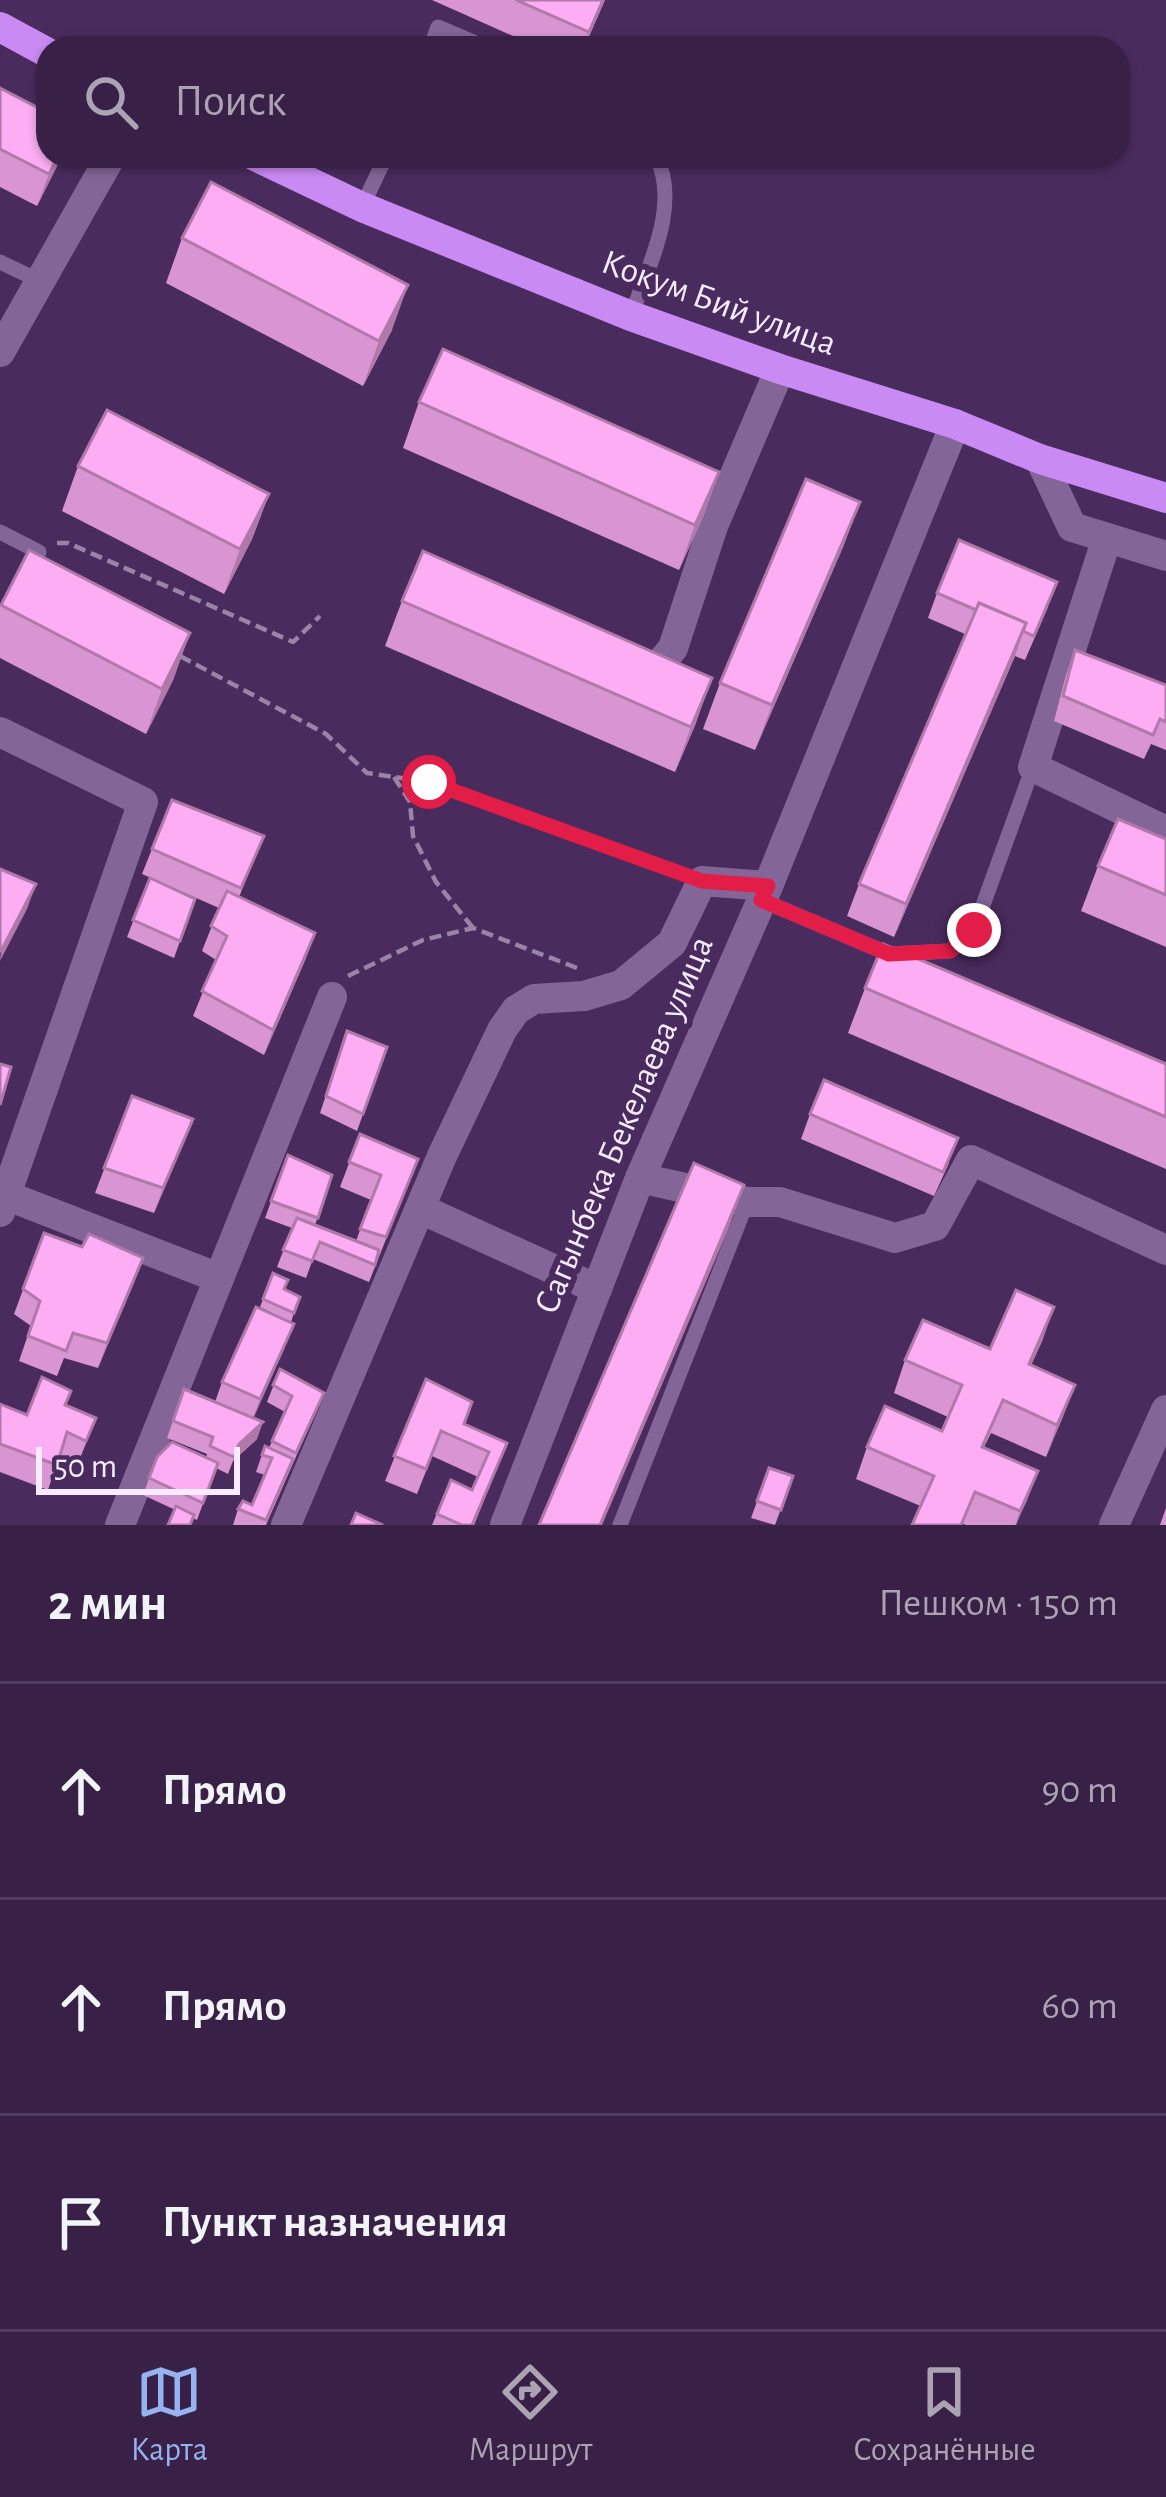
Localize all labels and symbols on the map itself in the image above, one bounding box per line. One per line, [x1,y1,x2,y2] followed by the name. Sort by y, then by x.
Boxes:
[597,244,841,362] street label: Кокум Бий улица
[402,755,456,809] route start
[947,903,1001,957] route end
[528,931,720,1319] street label: Сагынбека Бекелаева улица
[36,1441,240,1494] scale bar

